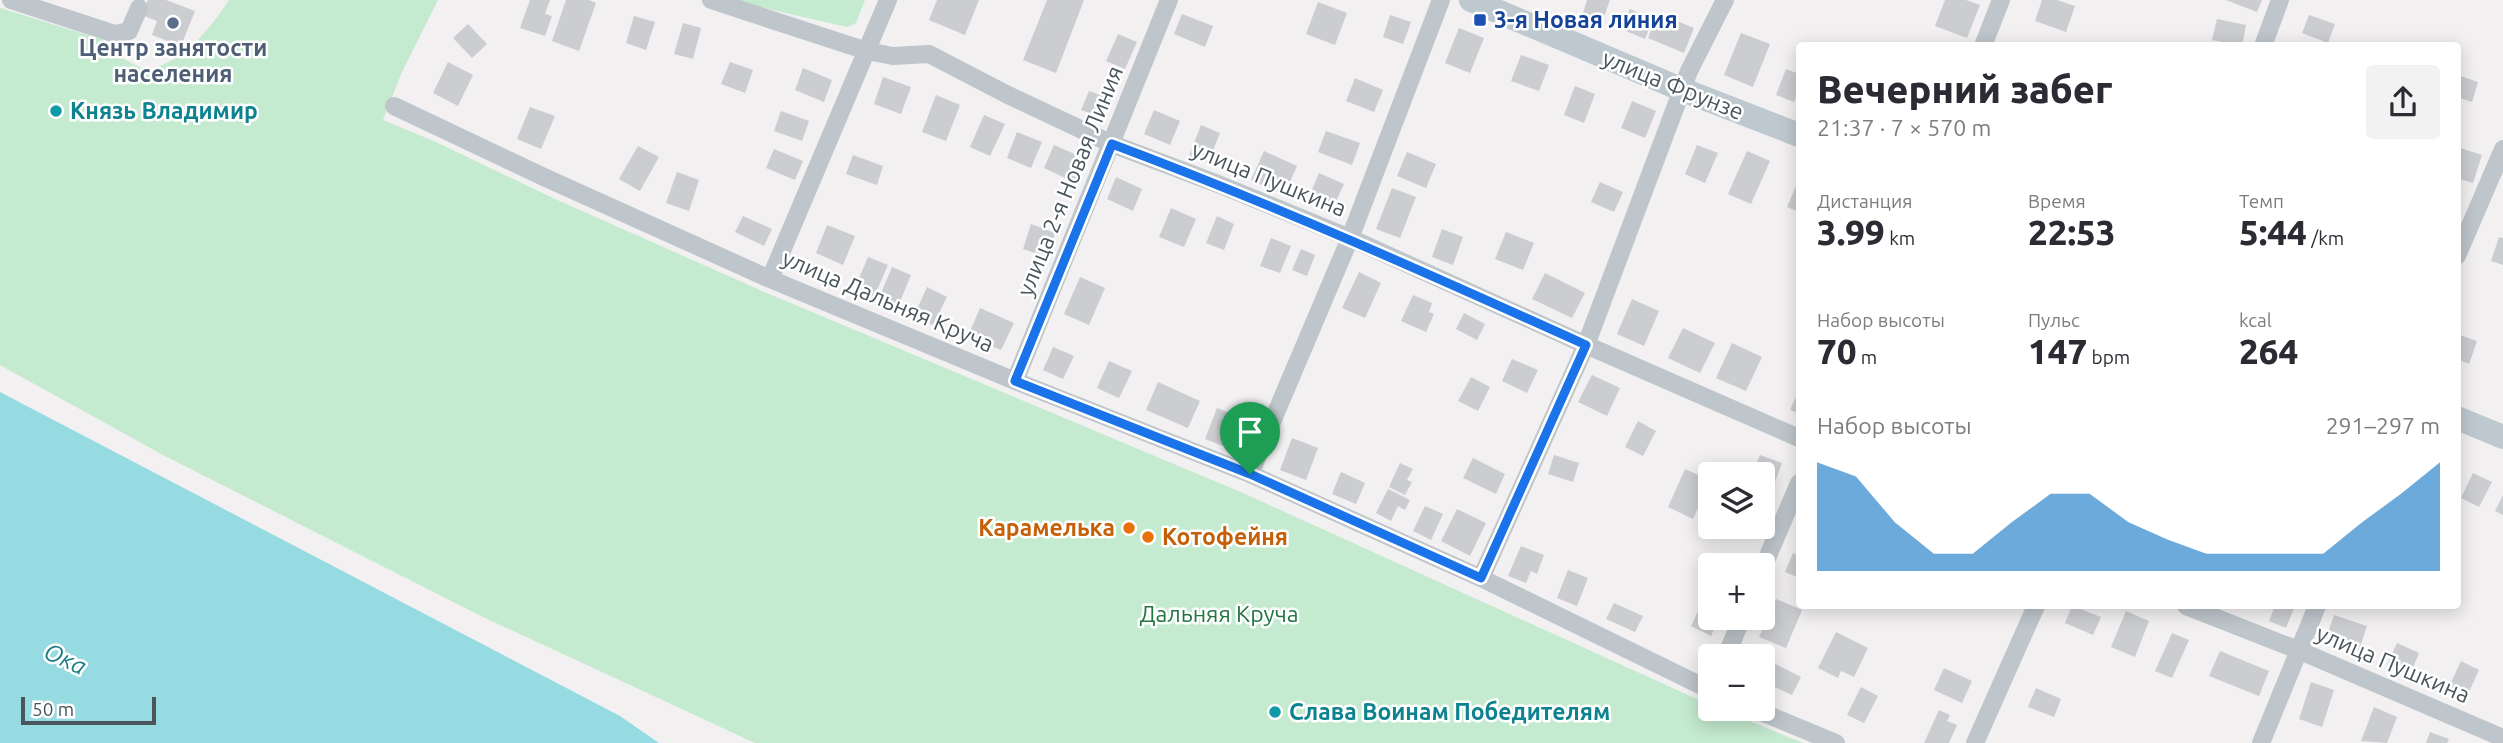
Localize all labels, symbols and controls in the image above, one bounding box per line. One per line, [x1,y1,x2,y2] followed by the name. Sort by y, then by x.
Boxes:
[1494,7,1678,32] place label: 3-я Новая линия
[1472,12,1488,28] marker: 3-я Новая линия
[165,15,181,31] marker: Центр занятости населения
[79,35,267,86] place label: Центр занятости населения
[1599,45,1747,124] street label: улица Фрунзе
[1012,62,1127,300] street label: улица 2-я Новая Линия
[2366,65,2440,139] button: share
[1817,68,2112,110] text: Вечерний забег
[70,98,258,123] place label: Князь Владимир
[48,103,64,119] marker: Князь Владимир
[1817,115,1991,140] text: 21:37 · 7 × 570 m
[1188,136,1350,221] street label: улица Пушкина
[1817,190,1912,212] text: Дистанция
[2028,190,2086,212] text: Время
[2239,190,2284,212] text: Темп
[1817,212,1885,252] text: 3.99
[2028,212,2116,252] text: 22:53
[2239,212,2307,252] text: 5:44
[1885,227,1915,249] text: km
[2307,227,2344,249] text: /km
[779,245,998,356] street label: улица Дальняя Круча
[1817,309,1945,331] text: Набор высоты
[2028,309,2080,331] text: Пульс
[2239,309,2272,331] text: kcal
[1817,331,1856,371] text: 70
[2028,331,2087,371] text: 147
[2239,331,2298,371] text: 264
[1856,346,1877,368] text: m
[2087,346,2130,368] text: bpm
[1220,402,1280,474] pin
[1231,413,1269,451] icon: arrive
[1817,413,1972,438] text: Набор высоты
[2326,413,2440,438] text: 291–297 m
[1698,462,1775,721] map controls
[1698,462,1775,539] button: layers
[978,515,1115,540] place label: Карамелька
[1121,520,1137,536] marker: Карамелька
[1162,524,1288,549] place label: Котофейня
[1140,529,1156,545] marker: Котофейня
[1698,553,1775,630] button: +
[1139,601,1299,626] park label: Дальняя Круча
[2313,620,2474,707] street label: улица Пушкина
[40,637,90,680] water label: Ока
[1698,644,1775,721] button: −
[21,694,156,726] scale bar
[32,698,74,720] text: 50 m
[1289,699,1610,724] place label: Слава Воинам Победителям
[1267,704,1283,720] marker: Слава Воинам Победителям

